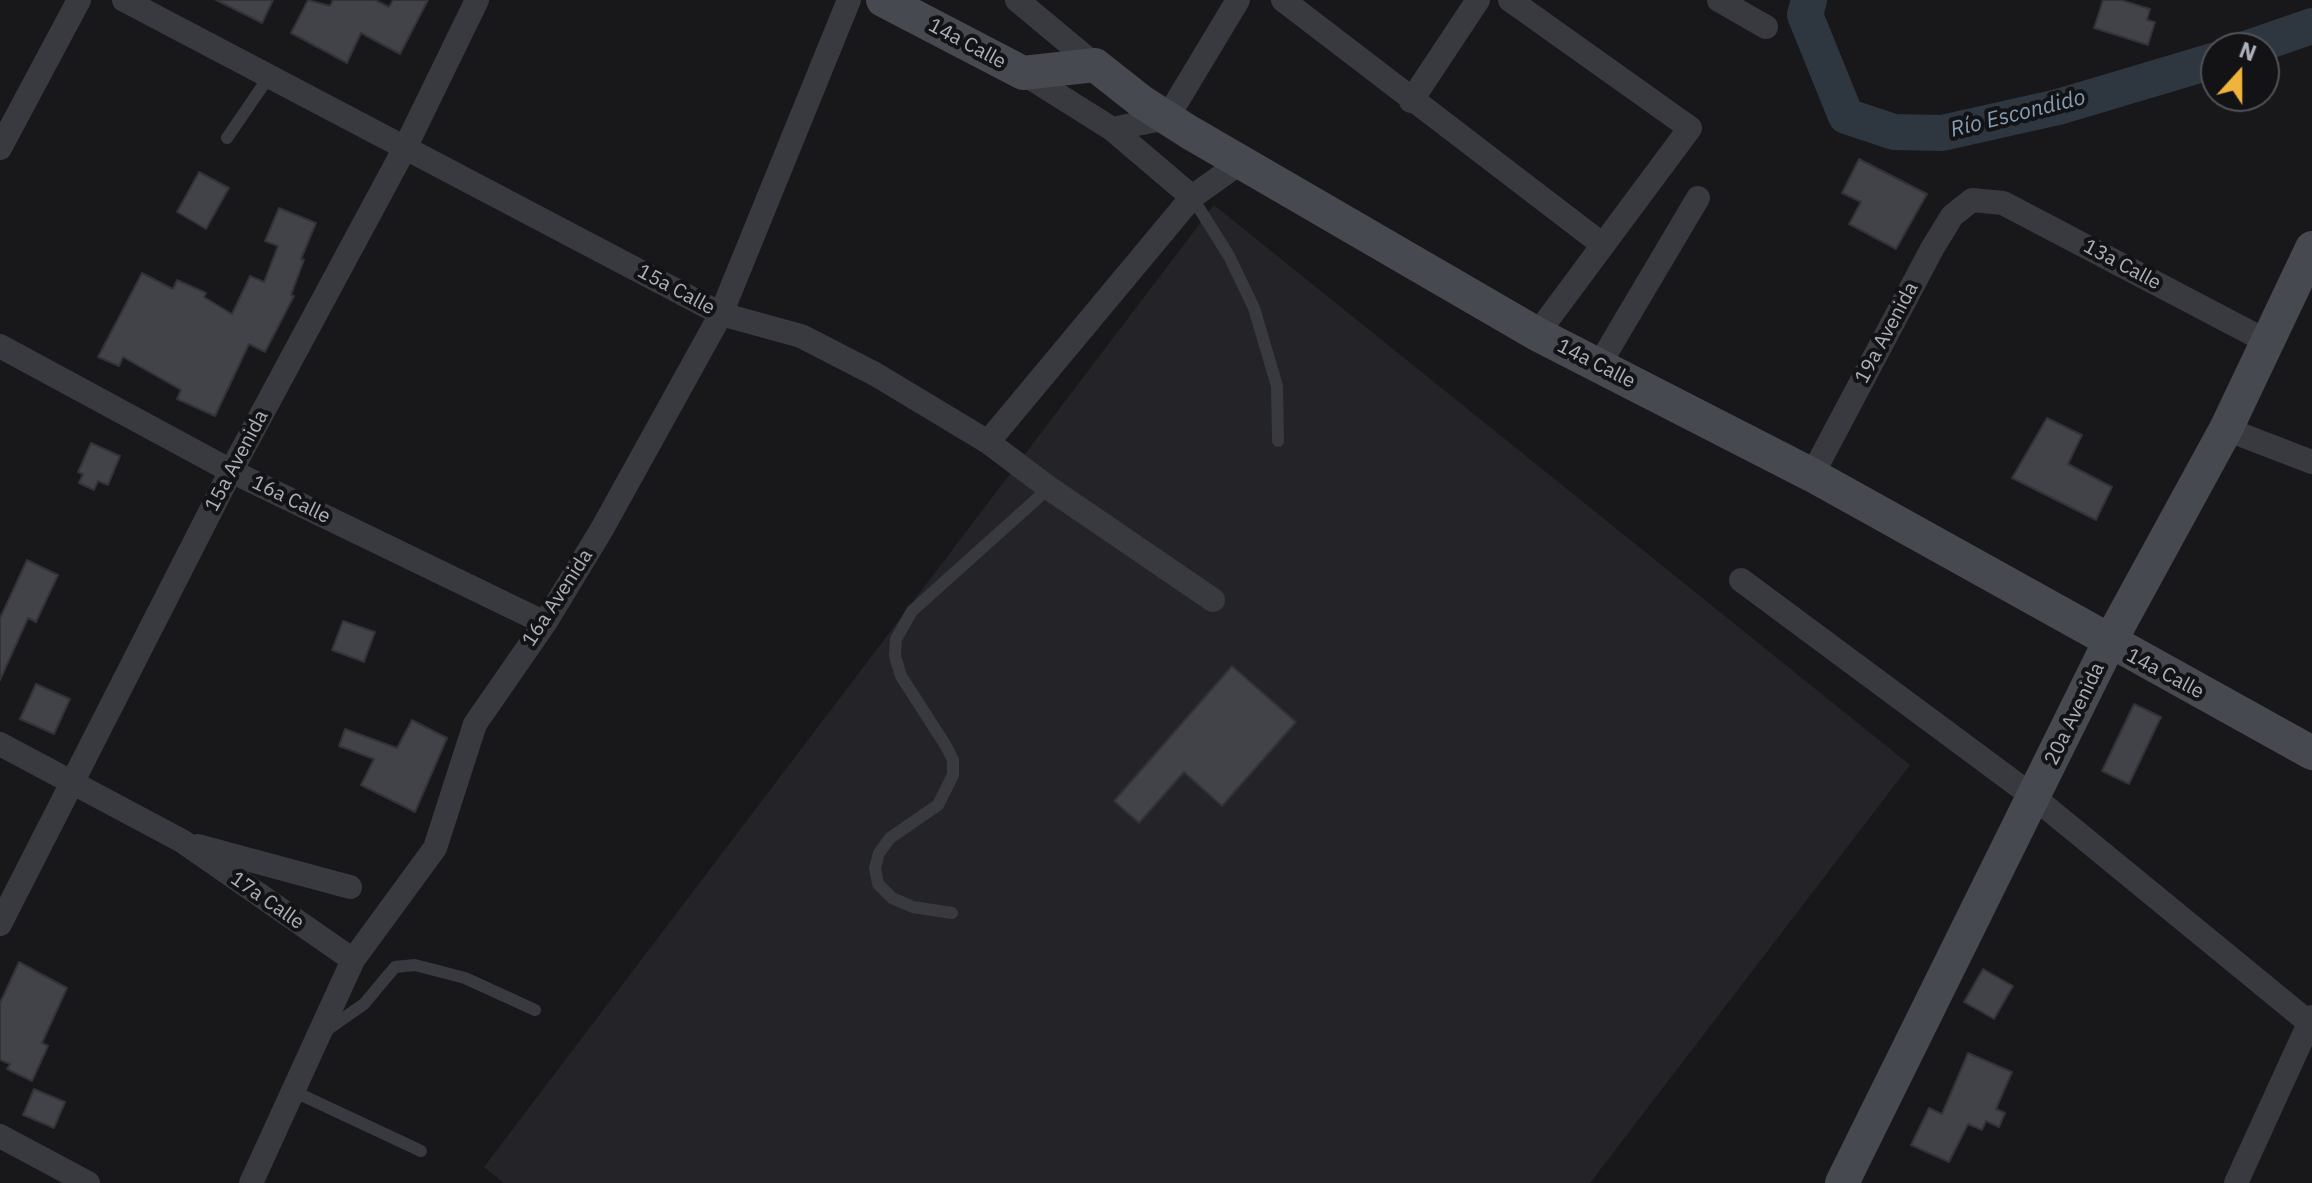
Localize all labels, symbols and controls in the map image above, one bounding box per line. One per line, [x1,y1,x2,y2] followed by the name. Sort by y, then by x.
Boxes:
[924,14,1010,74] street label: 14a Calle
[2200,32,2280,112] north arrow
[2235,35,2261,67] text: N
[1948,84,2088,144] water label: Río Escondido
[2079,235,2165,295] street label: 13a Calle
[633,260,719,320] street label: 15a Calle
[1850,278,1924,388] street label: 19a Avenida
[1553,334,1639,394] street label: 14a Calle
[200,406,274,516] street label: 15a Avenida
[248,471,334,529] street label: 16a Calle
[518,545,598,651] street label: 16a Avenida
[2122,644,2208,704] street label: 14a Calle
[2040,659,2110,769] street label: 20a Avenida
[226,867,308,935] street label: 17a Calle

